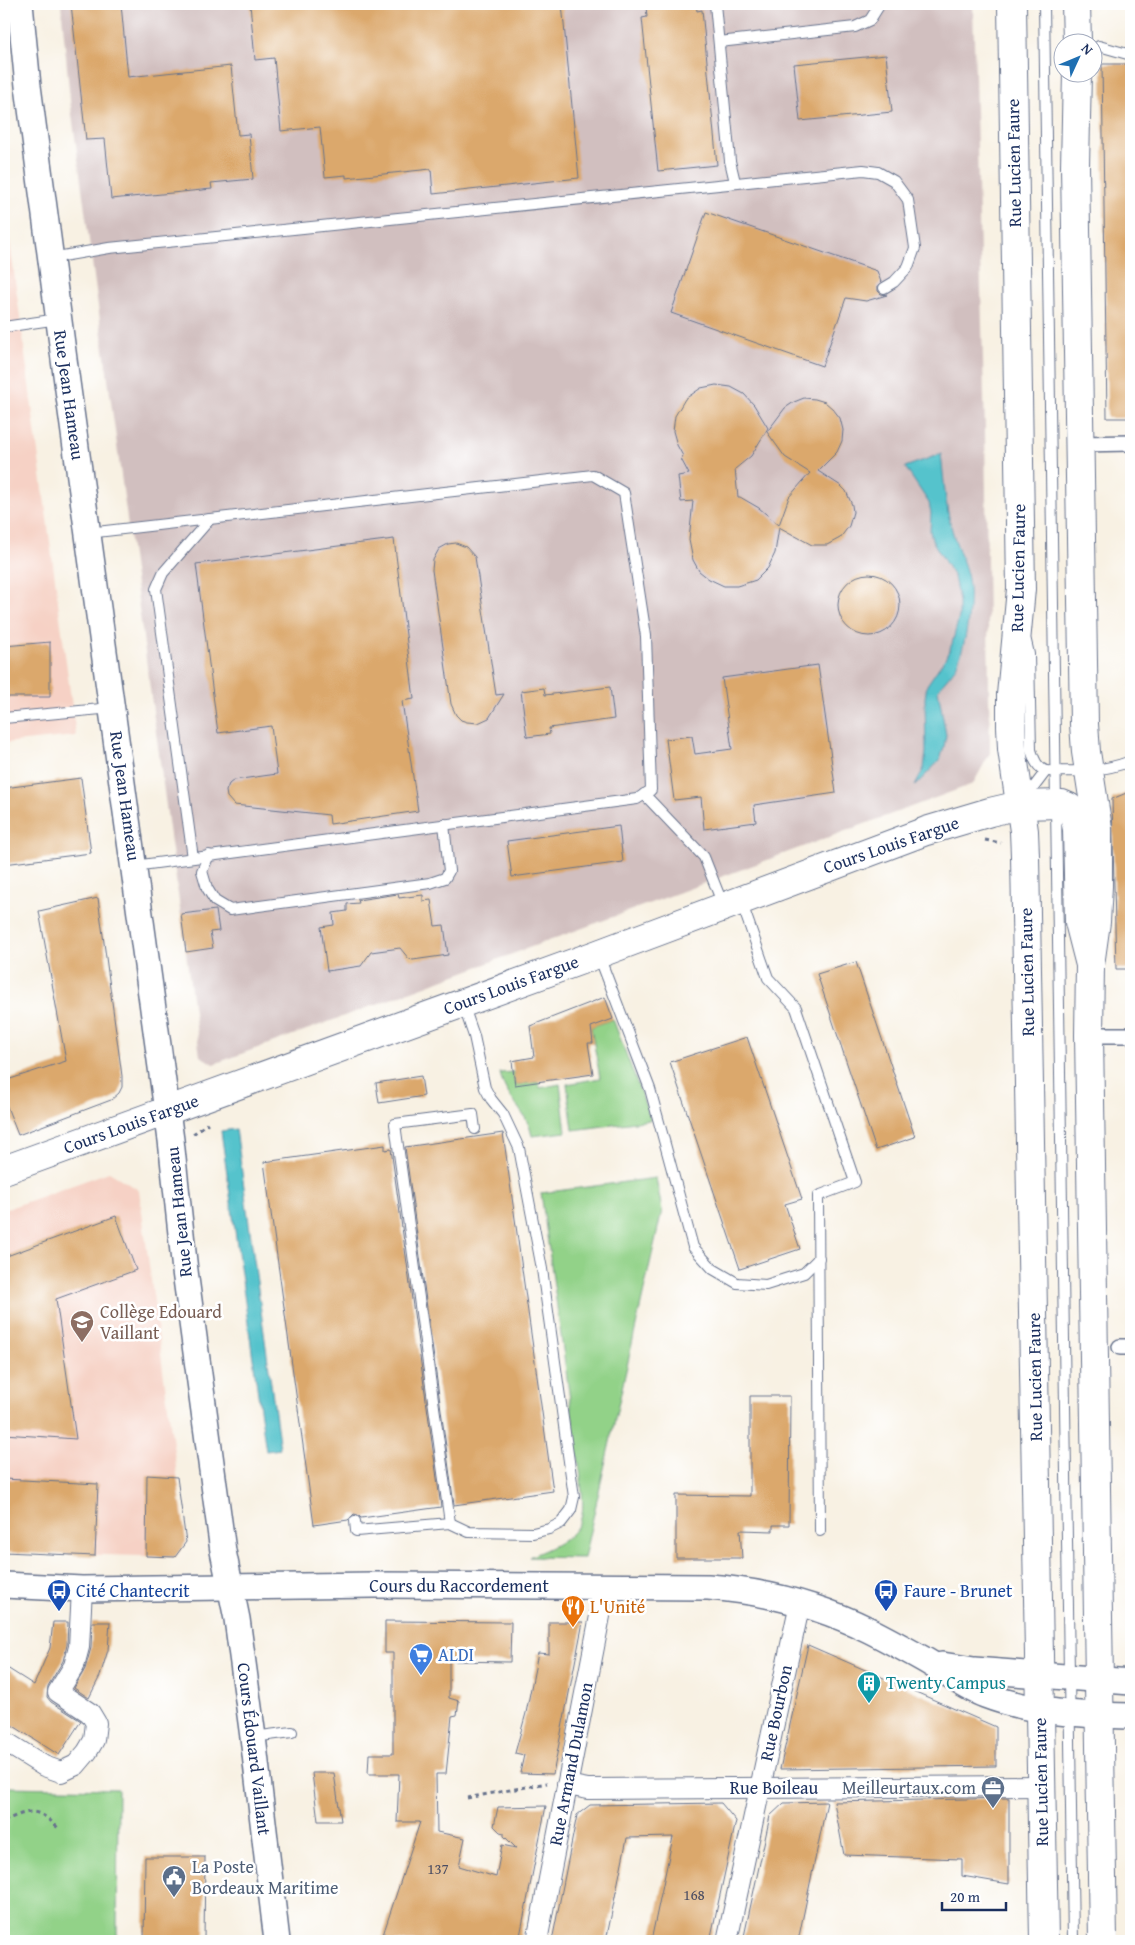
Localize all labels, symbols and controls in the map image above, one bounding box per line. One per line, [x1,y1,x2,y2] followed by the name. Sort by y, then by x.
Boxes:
[1052,32,1102,82] north arrow
[1077,39,1098,60] text: N
[999,99,1028,227] street label: Rue Lucien Faure
[47,328,92,462] street label: Rue Jean Hameau
[1003,504,1032,632] street label: Rue Lucien Faure
[103,729,148,863] street label: Rue Jean Hameau
[819,809,962,880] street label: Cours Louis Fargue
[1012,908,1041,1036] street label: Rue Lucien Faure
[439,948,582,1022] street label: Cours Louis Fargue
[59,1087,202,1161] street label: Cours Louis Fargue
[158,1145,199,1279] street label: Rue Jean Hameau
[100,1298,222,1346] place label: Collège Edouard Vaillant
[69,1309,95,1343] school or university icon: Collège Edouard Vaillant
[1020,1313,1049,1441] street label: Rue Lucien Faure
[369,1572,549,1599] street label: Cours du Raccordement
[76,1577,190,1604] place label: Cité Chantecrit
[904,1577,1013,1604] place label: Faure - Brunet
[46,1578,72,1612] bus stop icon: Cité Chantecrit
[873,1578,899,1612] bus stop icon: Faure - Brunet
[590,1593,645,1620] place label: L'Unité
[560,1594,586,1628] restaurant icon: L'Unité
[438,1641,474,1668] place label: ALDI
[408,1642,434,1676] supermarket icon: ALDI
[231,1661,279,1837] street label: Cours Édouard Vaillant
[752,1662,799,1763] street label: Rue Bourbon
[886,1669,1006,1696] place label: Twenty Campus
[856,1670,882,1704] building icon: Twenty Campus
[541,1680,600,1848] street label: Rue Armand Dulamon
[1026,1718,1055,1846] street label: Rue Lucien Faure
[730,1774,819,1801] street label: Rue Boileau
[842,1774,976,1801] place label: Meilleurtaux.com
[980,1775,1006,1809] office icon: Meilleurtaux.com
[192,1853,338,1901] place label: La Poste Bordeaux Maritime
[427,1858,449,1879] house number: 137
[161,1864,187,1898] public building icon: La Poste Bordeaux Maritime
[942,1880,1006,1912] scale bar
[683,1884,705,1905] house number: 168
[950,1886,981,1907] text: 20 m

